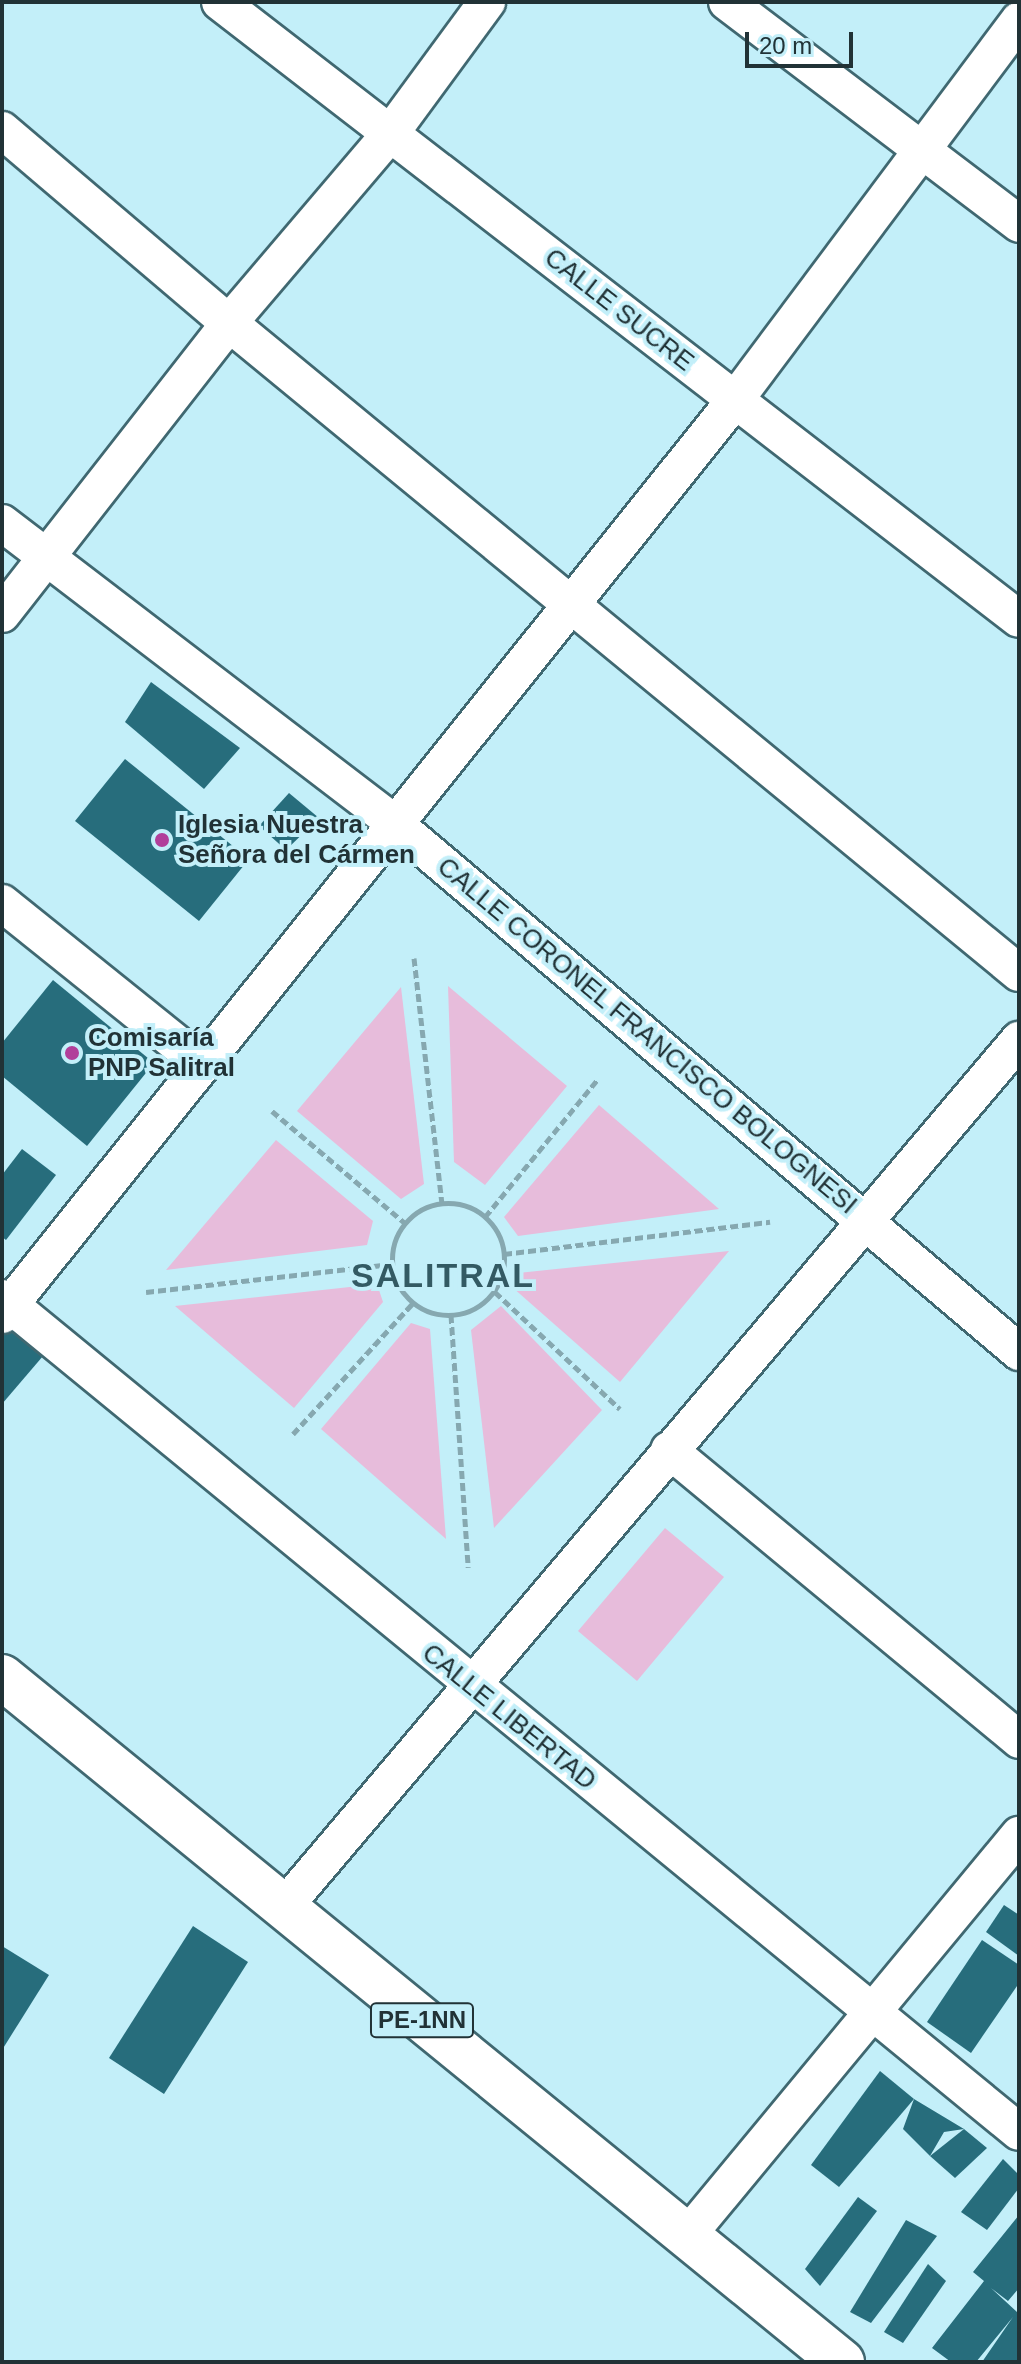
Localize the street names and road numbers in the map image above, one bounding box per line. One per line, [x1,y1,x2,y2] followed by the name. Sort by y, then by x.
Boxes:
[538,242,700,378] street label: CALLE SUCRE
[431,851,863,1221] street label: CALLE CORONEL FRANCISCO BOLOGNESI
[416,1637,602,1797] street label: CALLE LIBERTAD
[368,2000,476,2040] road number: PE-1NN

